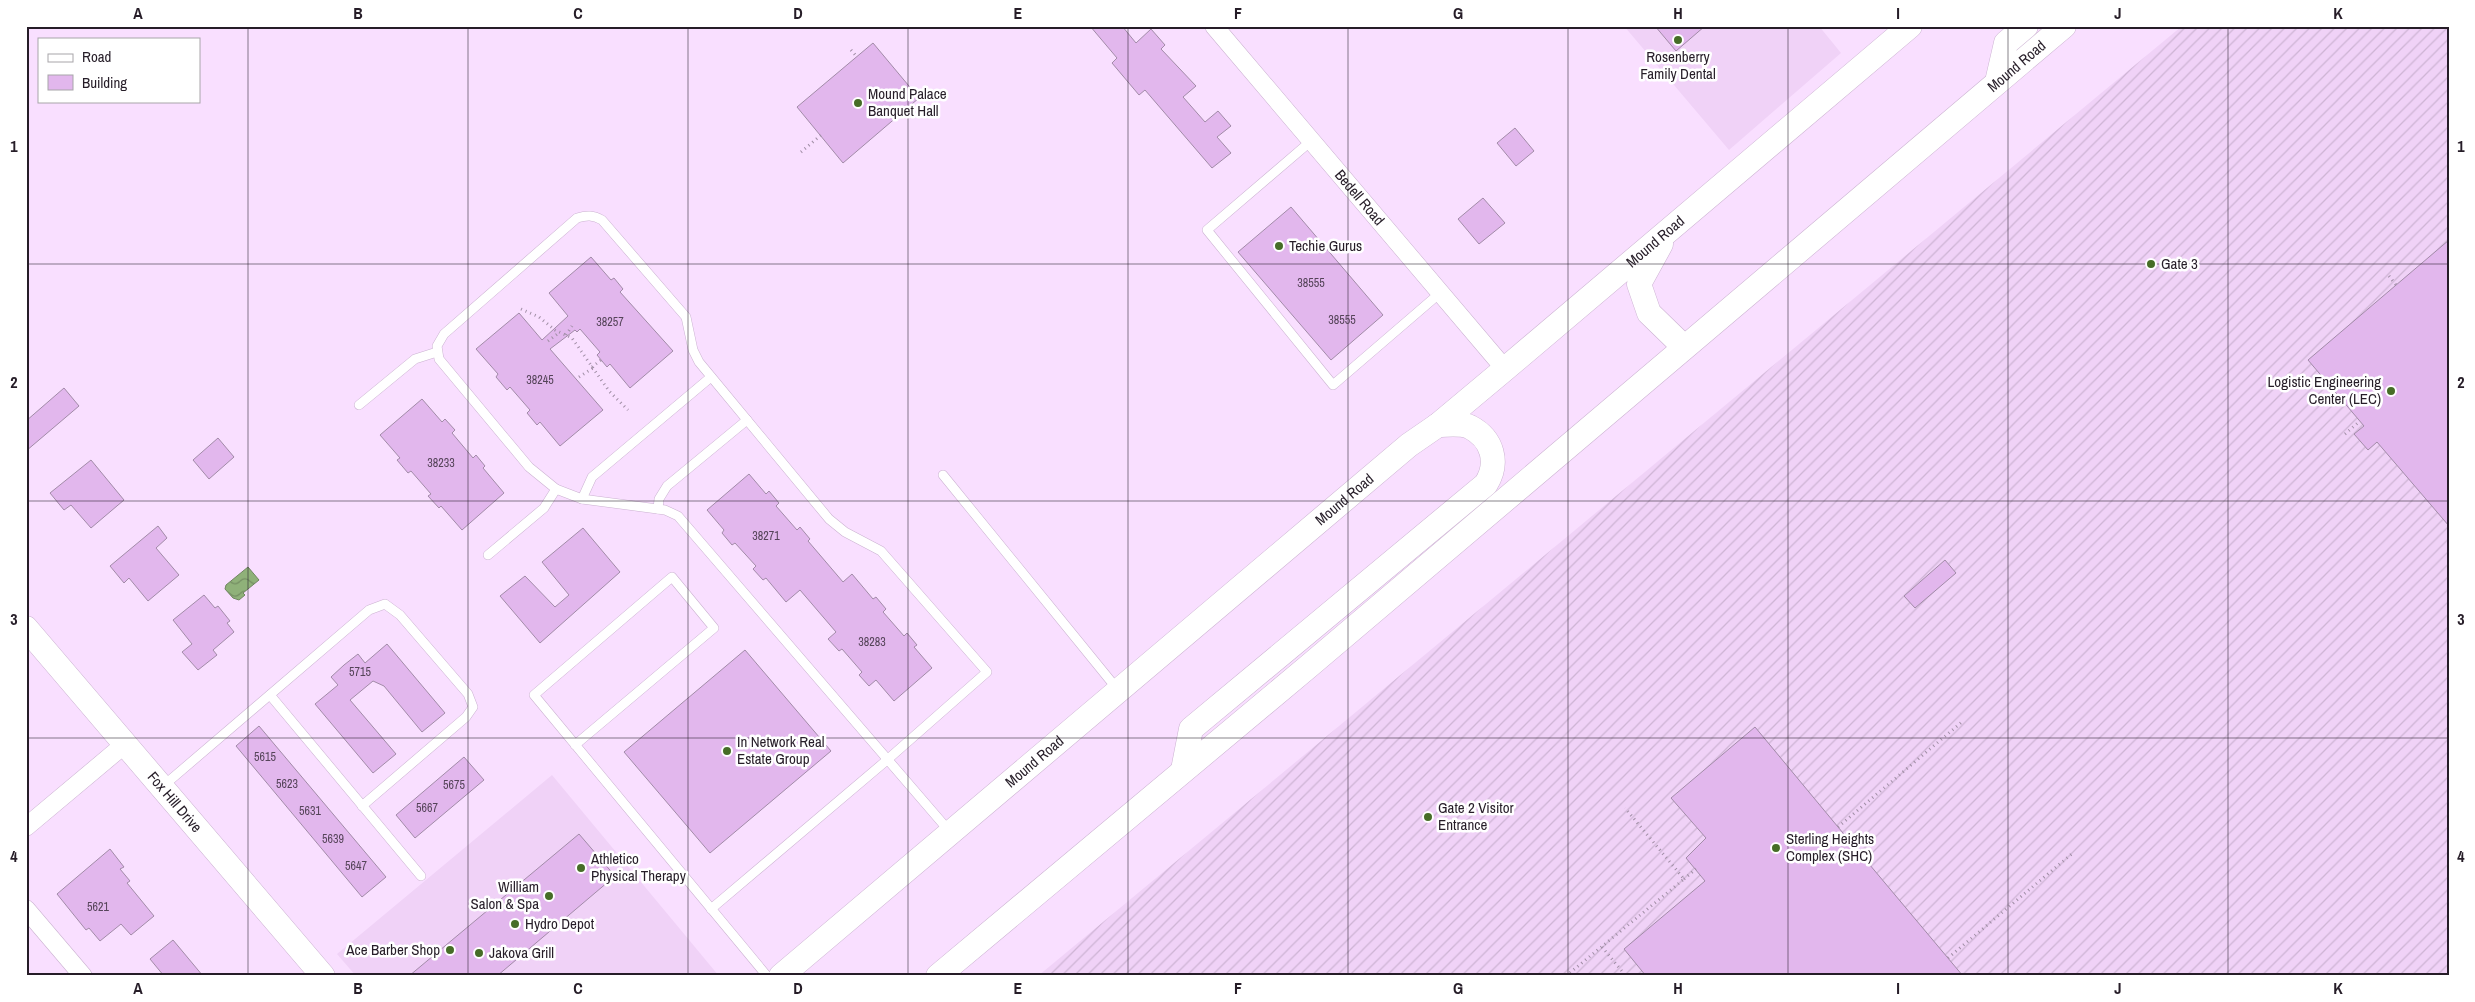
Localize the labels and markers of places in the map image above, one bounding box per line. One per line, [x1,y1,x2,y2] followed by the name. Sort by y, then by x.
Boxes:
[1672,34,1684,46] marker: Rosenberry Family Dental
[1640,46,1716,84] place label: Rosenberry Family Dental
[868,83,947,121] place label: Mound Palace Banquet Hall
[852,97,864,109] marker: Mound Palace Banquet Hall
[1289,235,1362,256] place label: Techie Gurus
[1273,240,1285,252] marker: Techie Gurus
[2161,253,2198,274] place label: Gate 3
[2145,258,2157,270] marker: Gate 3
[2267,371,2381,409] place label: Logistic Engineering Center (LEC)
[2385,385,2397,397] marker: Logistic Engineering Center (LEC)
[737,731,825,769] place label: In Network Real Estate Group
[721,745,733,757] marker: In Network Real Estate Group
[1438,797,1514,835] place label: Gate 2 Visitor Entrance
[1422,811,1434,823] marker: Gate 2 Visitor Entrance
[1786,828,1874,866] place label: Sterling Heights Complex (SHC)
[1770,842,1782,854] marker: Sterling Heights Complex (SHC)
[590,848,687,886] place label: Athletico Physical Therapy
[575,862,587,874] marker: Athletico Physical Therapy
[471,876,539,914] place label: William Salon & Spa
[543,890,555,902] marker: William Salon & Spa
[525,913,595,934] place label: Hydro Depot
[509,918,521,930] marker: Hydro Depot
[345,939,440,960] place label: Ace Barber Shop
[489,942,554,963] place label: Jakova Grill
[444,944,456,956] marker: Ace Barber Shop
[473,947,485,959] marker: Jakova Grill

